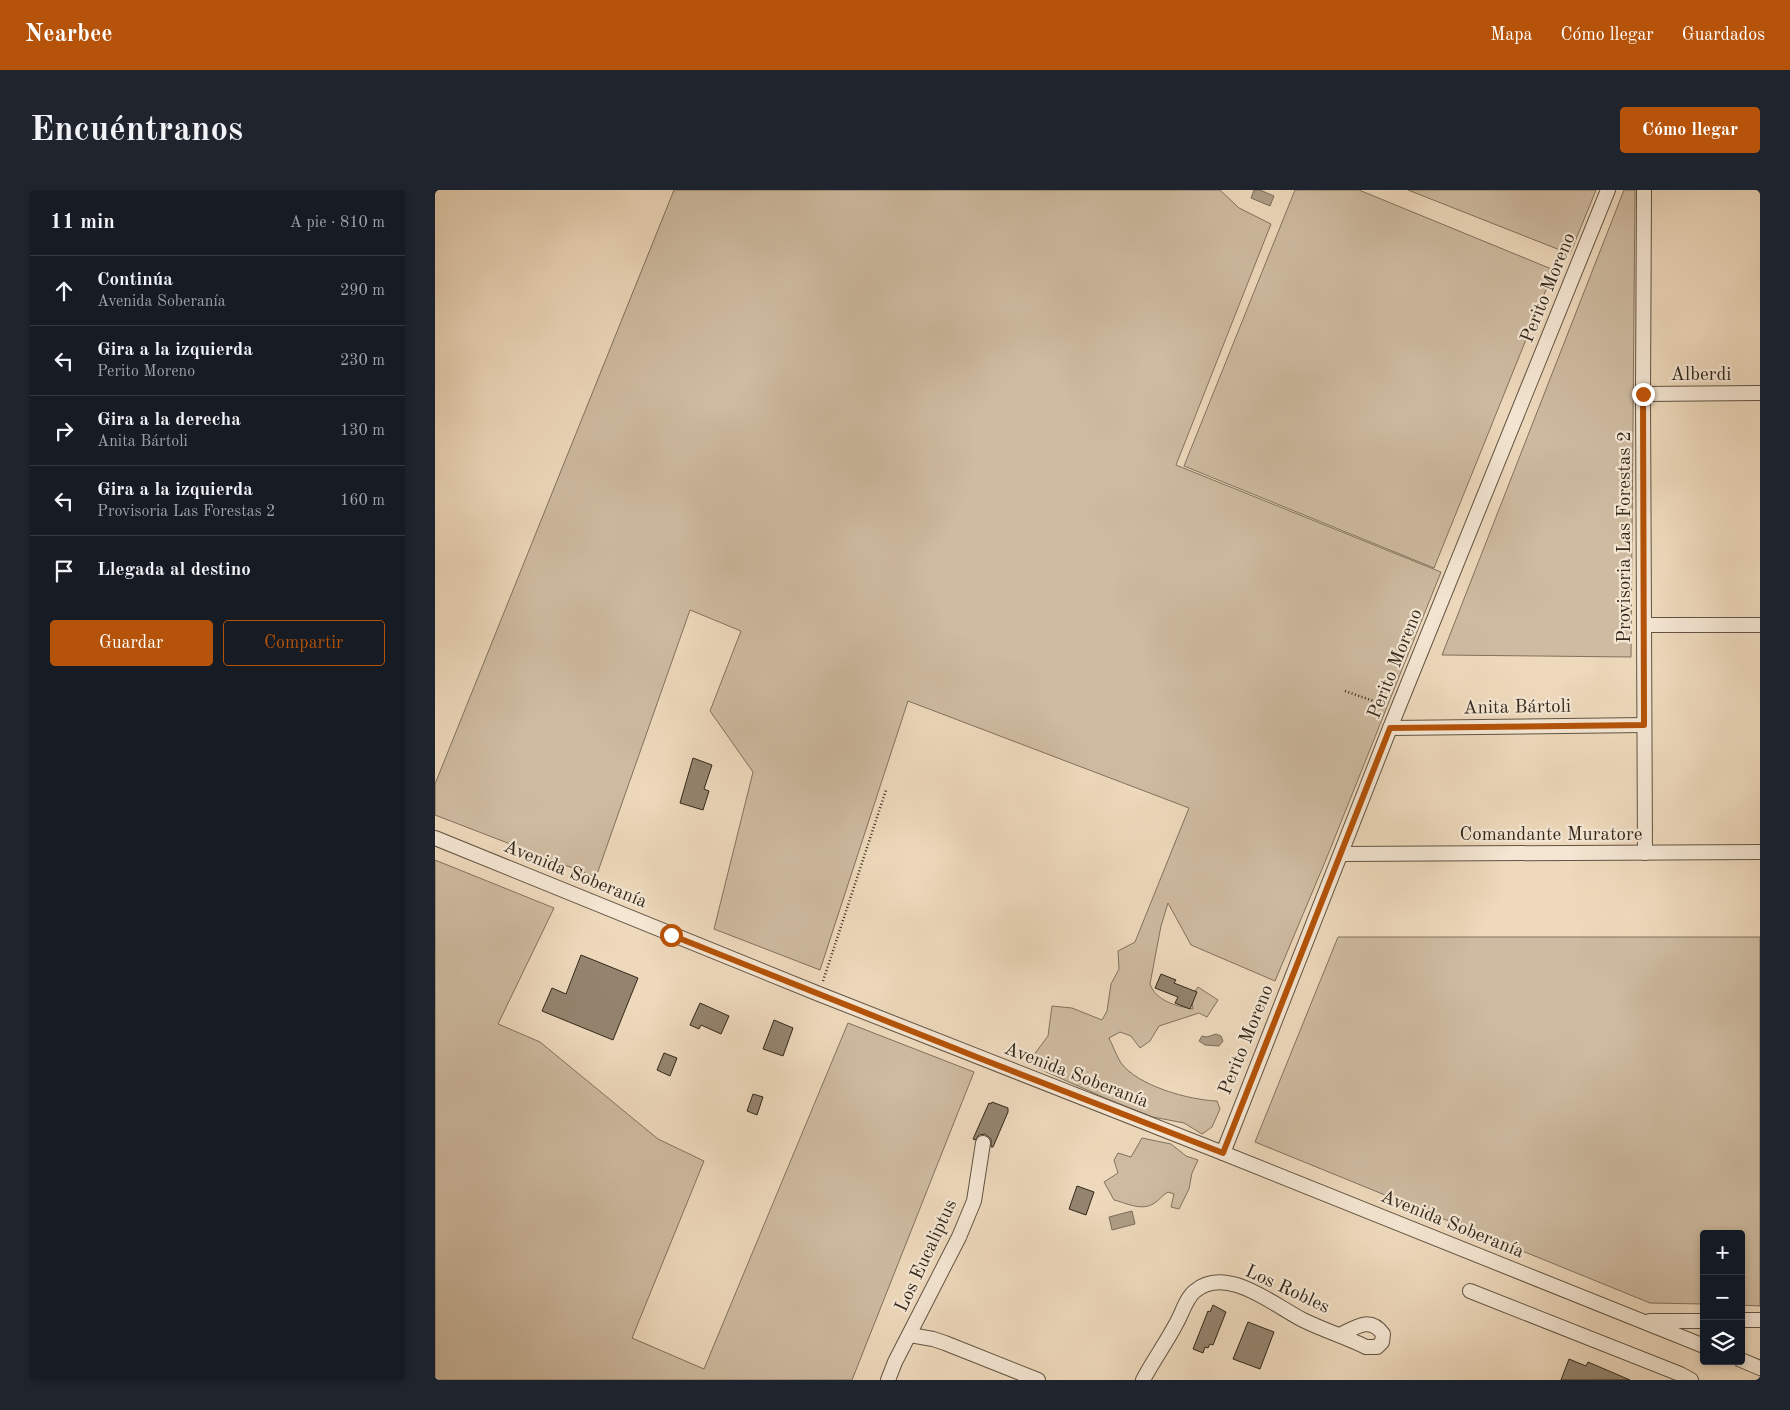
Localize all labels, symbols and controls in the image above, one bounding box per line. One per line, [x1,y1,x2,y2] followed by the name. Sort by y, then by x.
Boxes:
[25,23,113,47] text: Nearbee
[1490,26,1532,44] text: Mapa
[1560,26,1654,44] text: Cómo llegar
[1682,26,1765,44] text: Guardados
[1620,107,1760,153] button: Cómo llegar
[30,113,243,148] text: Encuéntranos
[50,212,115,233] text: 11 min
[290,215,385,231] text: A pie · 810 m
[1518,230,1580,346] street label: Perito Moreno
[97,271,173,290] text: Continúa
[50,277,78,305] icon: ahead
[340,283,385,299] text: 290 m
[97,294,226,310] text: Avenida Soberanía
[97,341,253,360] text: Gira a la izquierda
[50,347,78,375] icon: left
[340,353,385,369] text: 230 m
[97,364,195,380] text: Perito Moreno
[1671,366,1731,385] street label: Alberdi
[1632,383,1655,406] route end
[97,411,241,430] text: Gira a la derecha
[50,417,78,445] icon: right
[340,423,385,439] text: 130 m
[1616,431,1635,643] street label: Provisoria Las Forestas 2
[97,434,188,450] text: Anita Bártoli
[97,481,253,500] text: Gira a la izquierda
[50,487,78,515] icon: left
[340,493,385,509] text: 160 m
[97,504,275,520] text: Provisoria Las Forestas 2
[50,557,78,585] icon: arrive
[97,561,251,580] text: Llegada al destino
[1365,606,1427,722] street label: Perito Moreno
[50,620,213,666] button: Guardar
[223,620,385,666] button: Compartir
[1463,698,1571,718] street label: Anita Bártoli
[1459,826,1643,845] street label: Comandante Muratore
[501,838,650,913] street label: Avenida Soberanía
[660,924,683,947] route start
[1216,982,1278,1098] street label: Perito Moreno
[1001,1040,1151,1112] street label: Avenida Soberanía
[1378,1188,1527,1263] street label: Avenida Soberanía
[893,1197,961,1315] street label: Los Eucaliptus
[1700,1230,1745,1365] map controls
[1700,1230,1745,1275] button: +
[1242,1262,1332,1318] street label: Los Robles
[1700,1275,1745,1320] button: −
[1700,1320,1745,1365] button: layers

